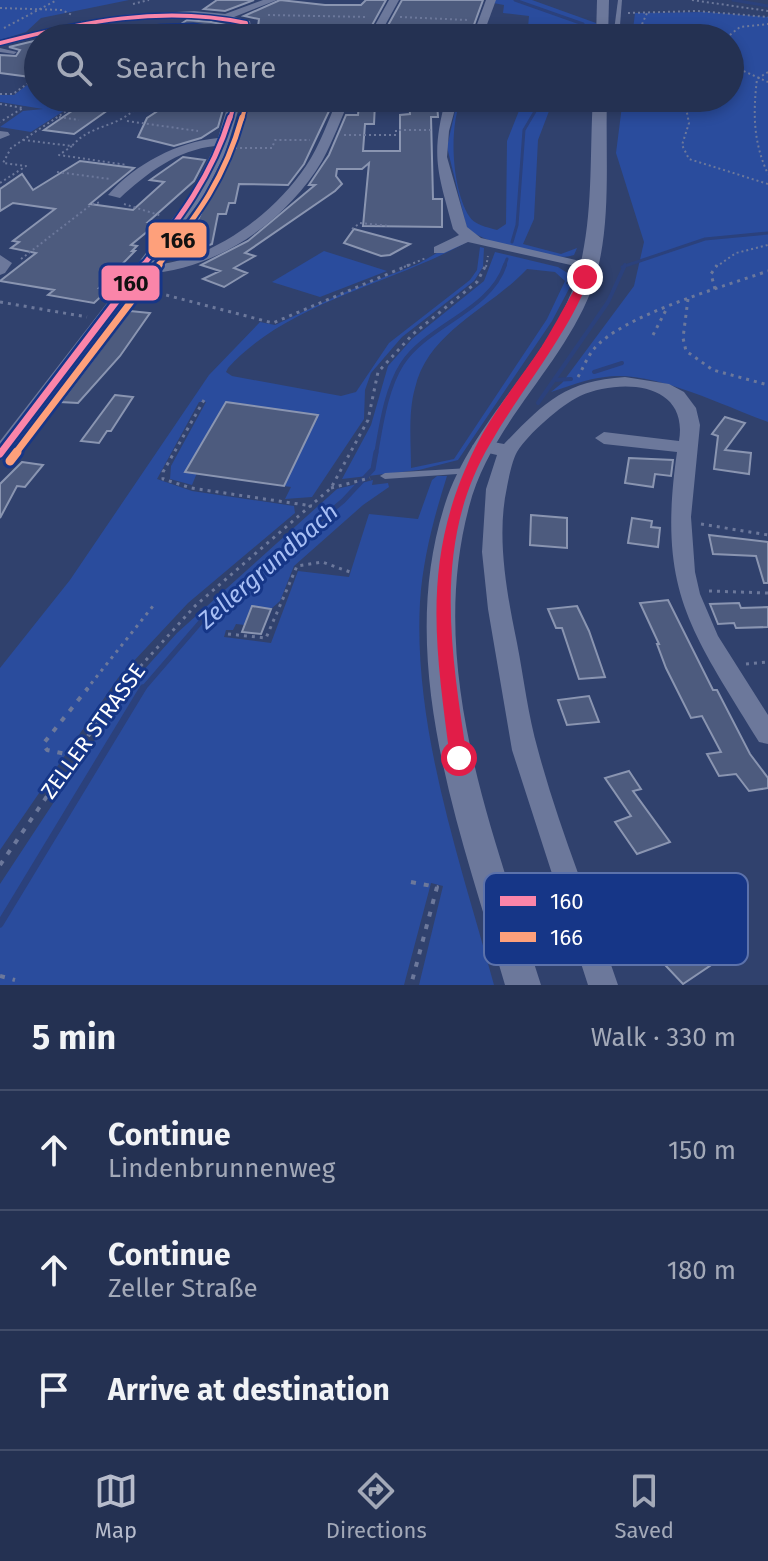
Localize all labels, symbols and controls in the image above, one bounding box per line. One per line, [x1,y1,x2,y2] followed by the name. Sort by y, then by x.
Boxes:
[24,24,744,112] search box
[52,46,96,90] icon: search
[116,50,276,86] text: Search here
[147,221,208,259] line badge: 166
[160,227,196,254] text: 166
[567,259,603,295] route end
[100,264,161,302] line badge: 160
[113,270,149,297] text: 160
[191,498,344,635] water label: Zellergrundbach
[35,658,151,804] street label: ZELLER STRASSE
[441,740,477,776] route start
[484,873,748,965] legend
[550,888,584,915] text: 160
[550,924,583,951] text: 166
[32,1017,116,1058] text: 5 min
[591,1022,736,1053] text: Walk · 330 m
[108,1117,231,1153] text: Continue
[32,1128,76,1172] icon: ahead
[668,1135,736,1166] text: 150 m
[108,1153,335,1184] text: Lindenbrunnenweg
[108,1237,231,1273] text: Continue
[32,1248,76,1292] icon: ahead
[667,1255,736,1286] text: 180 m
[108,1273,258,1304] text: Zeller Straße
[32,1368,76,1412] icon: arrive
[108,1372,390,1408] text: Arrive at destination
[94,1469,138,1544] tab: Map
[326,1469,427,1544] tab: Directions
[615,1469,674,1544] tab: Saved

